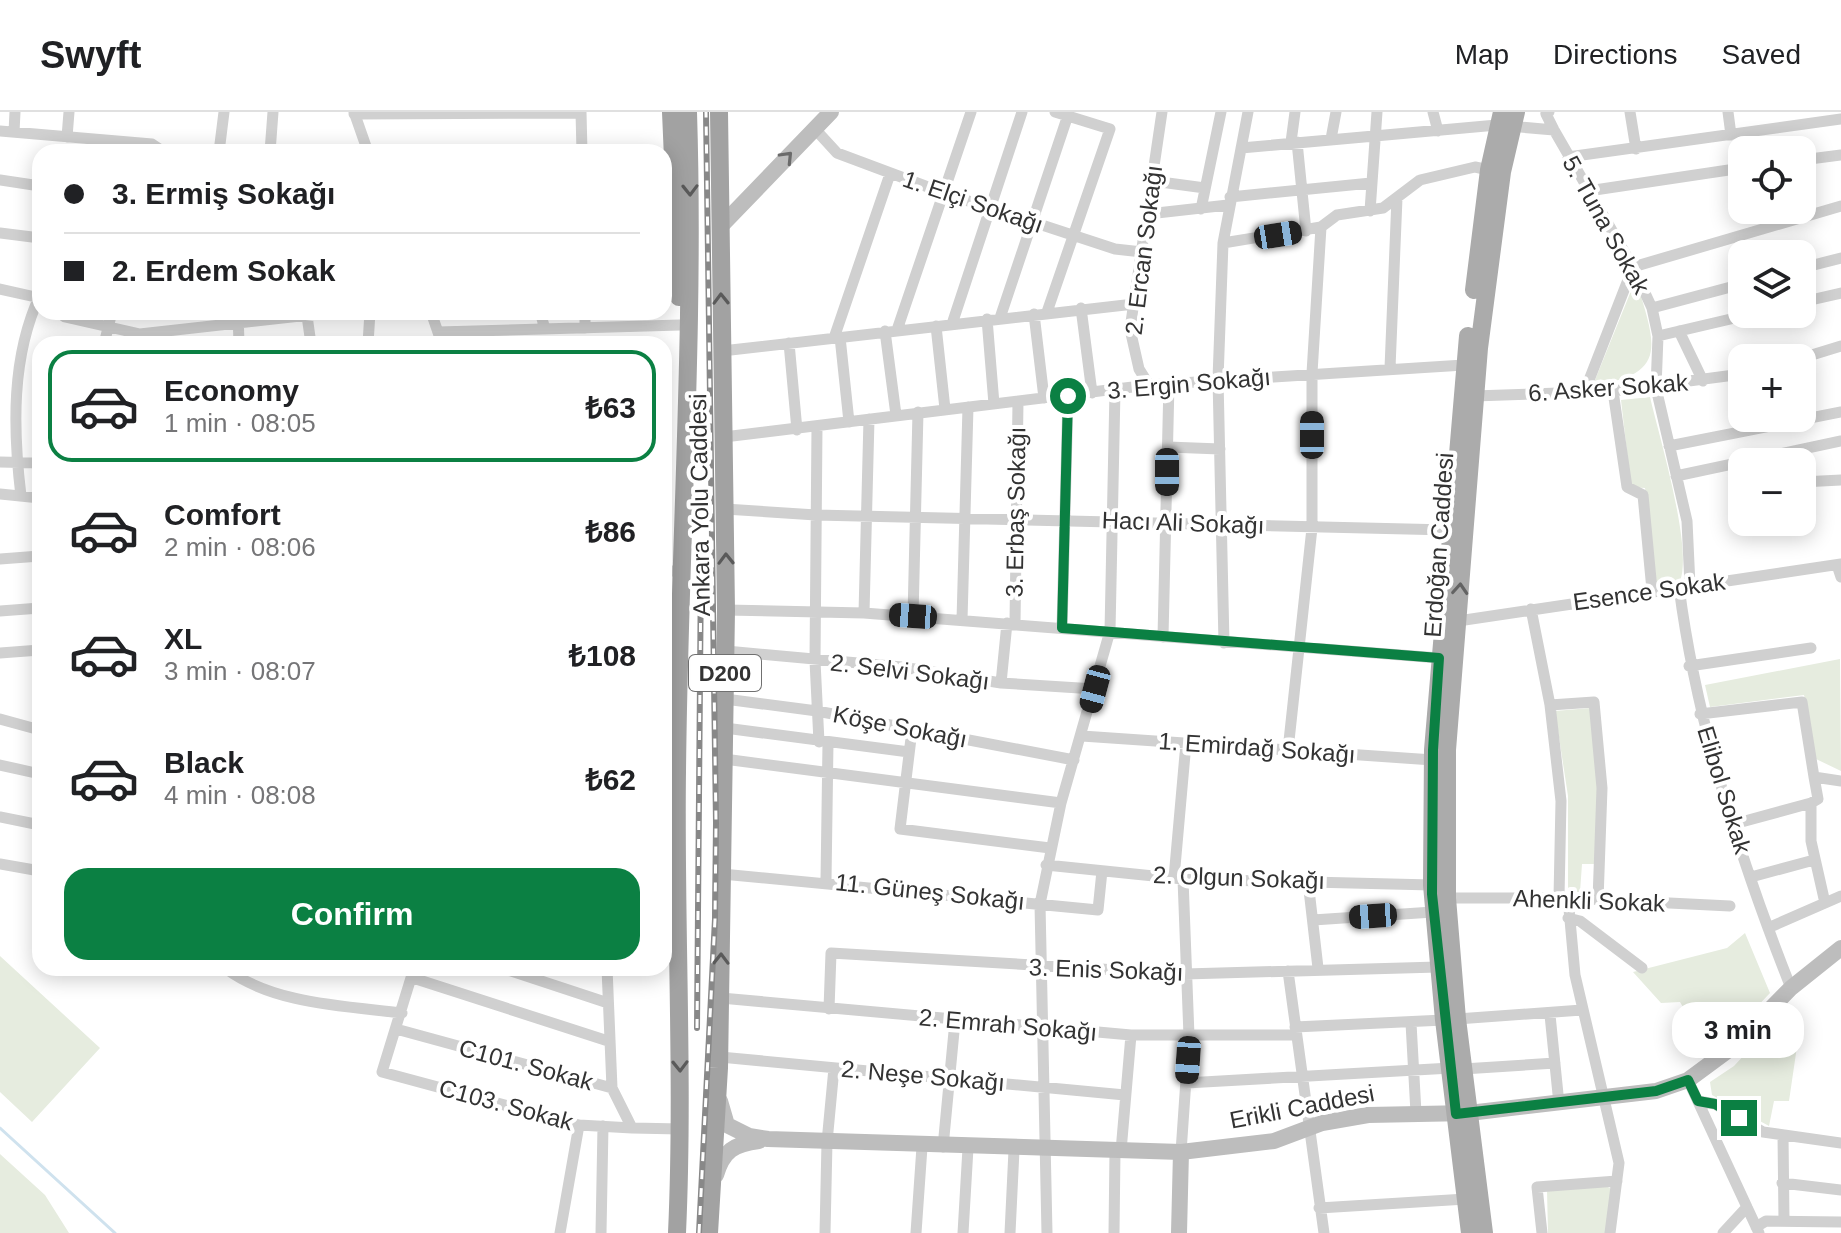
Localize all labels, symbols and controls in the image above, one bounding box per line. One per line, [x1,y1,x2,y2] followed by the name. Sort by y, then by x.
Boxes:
[40,34,141,76] text: Swyft
[1455,39,1509,70] text: Map
[1553,39,1678,70] text: Directions
[1722,39,1801,70] text: Saved
[1728,136,1816,536] map controls
[1728,136,1816,224] button: locate
[1557,151,1656,299] street label: 5. Tuna Sokak
[778,152,792,166] one-way arrow
[1120,164,1167,336] street label: 2. Ercan Sokağı
[899,165,1047,238] street label: 1. Elçi Sokağı
[112,177,335,210] text: 3. Ermiş Sokağı
[681,184,699,197] one-way arrow
[1252,219,1304,251] car
[1728,240,1816,328] button: layers
[112,254,335,287] text: 2. Erdem Sokak
[712,292,730,305] one-way arrow
[1728,344,1816,432] button: +
[1106,363,1272,404] street label: 3. Ergin Sokağı
[1527,368,1690,407] street label: 6. Asker Sokak
[68,370,140,442] icon: car
[164,374,299,407] text: Economy
[1050,378,1086,414] route start
[585,391,636,424] text: ₺63
[684,393,715,617] street label: Ankara Yolu Caddesi
[164,408,316,438] text: 1 min · 08:05
[1300,411,1324,459] car
[1001,426,1030,598] street label: 3. Erbaş Sokağı
[1155,448,1179,496] car
[1728,448,1816,536] button: −
[1419,452,1458,638] street label: Erdoğan Caddesi
[68,494,140,566] icon: car
[164,498,281,531] text: Comfort
[1101,506,1265,539] street label: Hacı Ali Sokağı
[585,515,636,548] text: ₺86
[164,532,316,562] text: 2 min · 08:06
[717,552,734,565] one-way arrow
[1571,567,1728,616] street label: Esence Sokak
[1451,582,1468,595] one-way arrow
[888,602,938,630] car
[68,618,140,690] icon: car
[164,622,202,655] text: XL
[569,639,636,672] text: ₺108
[829,648,991,695] street label: 2. Selvi Sokağı
[689,655,761,691] road number: D200
[164,656,316,686] text: 3 min · 08:07
[1077,663,1113,715] car
[831,700,969,753] street label: Köşe Sokağı
[1692,723,1757,858] street label: Elibol Sokak
[1158,727,1356,768] street label: 1. Emirdağ Sokağı
[68,742,140,814] icon: car
[164,746,244,779] text: Black
[585,763,636,796] text: ₺62
[164,780,316,810] text: 4 min · 08:08
[1153,861,1325,894] street label: 2. Olgun Sokağı
[64,868,640,960] button: Confirm
[834,868,1026,915] street label: 11. Güneş Sokağı
[1513,884,1666,917] street label: Ahenkli Sokak
[1348,902,1398,930] car
[712,952,730,965] one-way arrow
[1028,953,1184,986] street label: 3. Enis Sokağı
[1673,1002,1805,1058] callout: 3 min
[918,1003,1098,1046] street label: 2. Emrah Sokağı
[1704,1015,1772,1045] text: 3 min
[456,1034,597,1096] street label: C101. Sokak
[1174,1035,1202,1085] car
[840,1055,1006,1096] street label: 2. Neşe Sokağı
[671,1060,689,1073] one-way arrow
[436,1074,577,1136] street label: C103. Sokak
[1227,1079,1376,1134] street label: Erikli Caddesi
[1721,1100,1757,1136] route end

